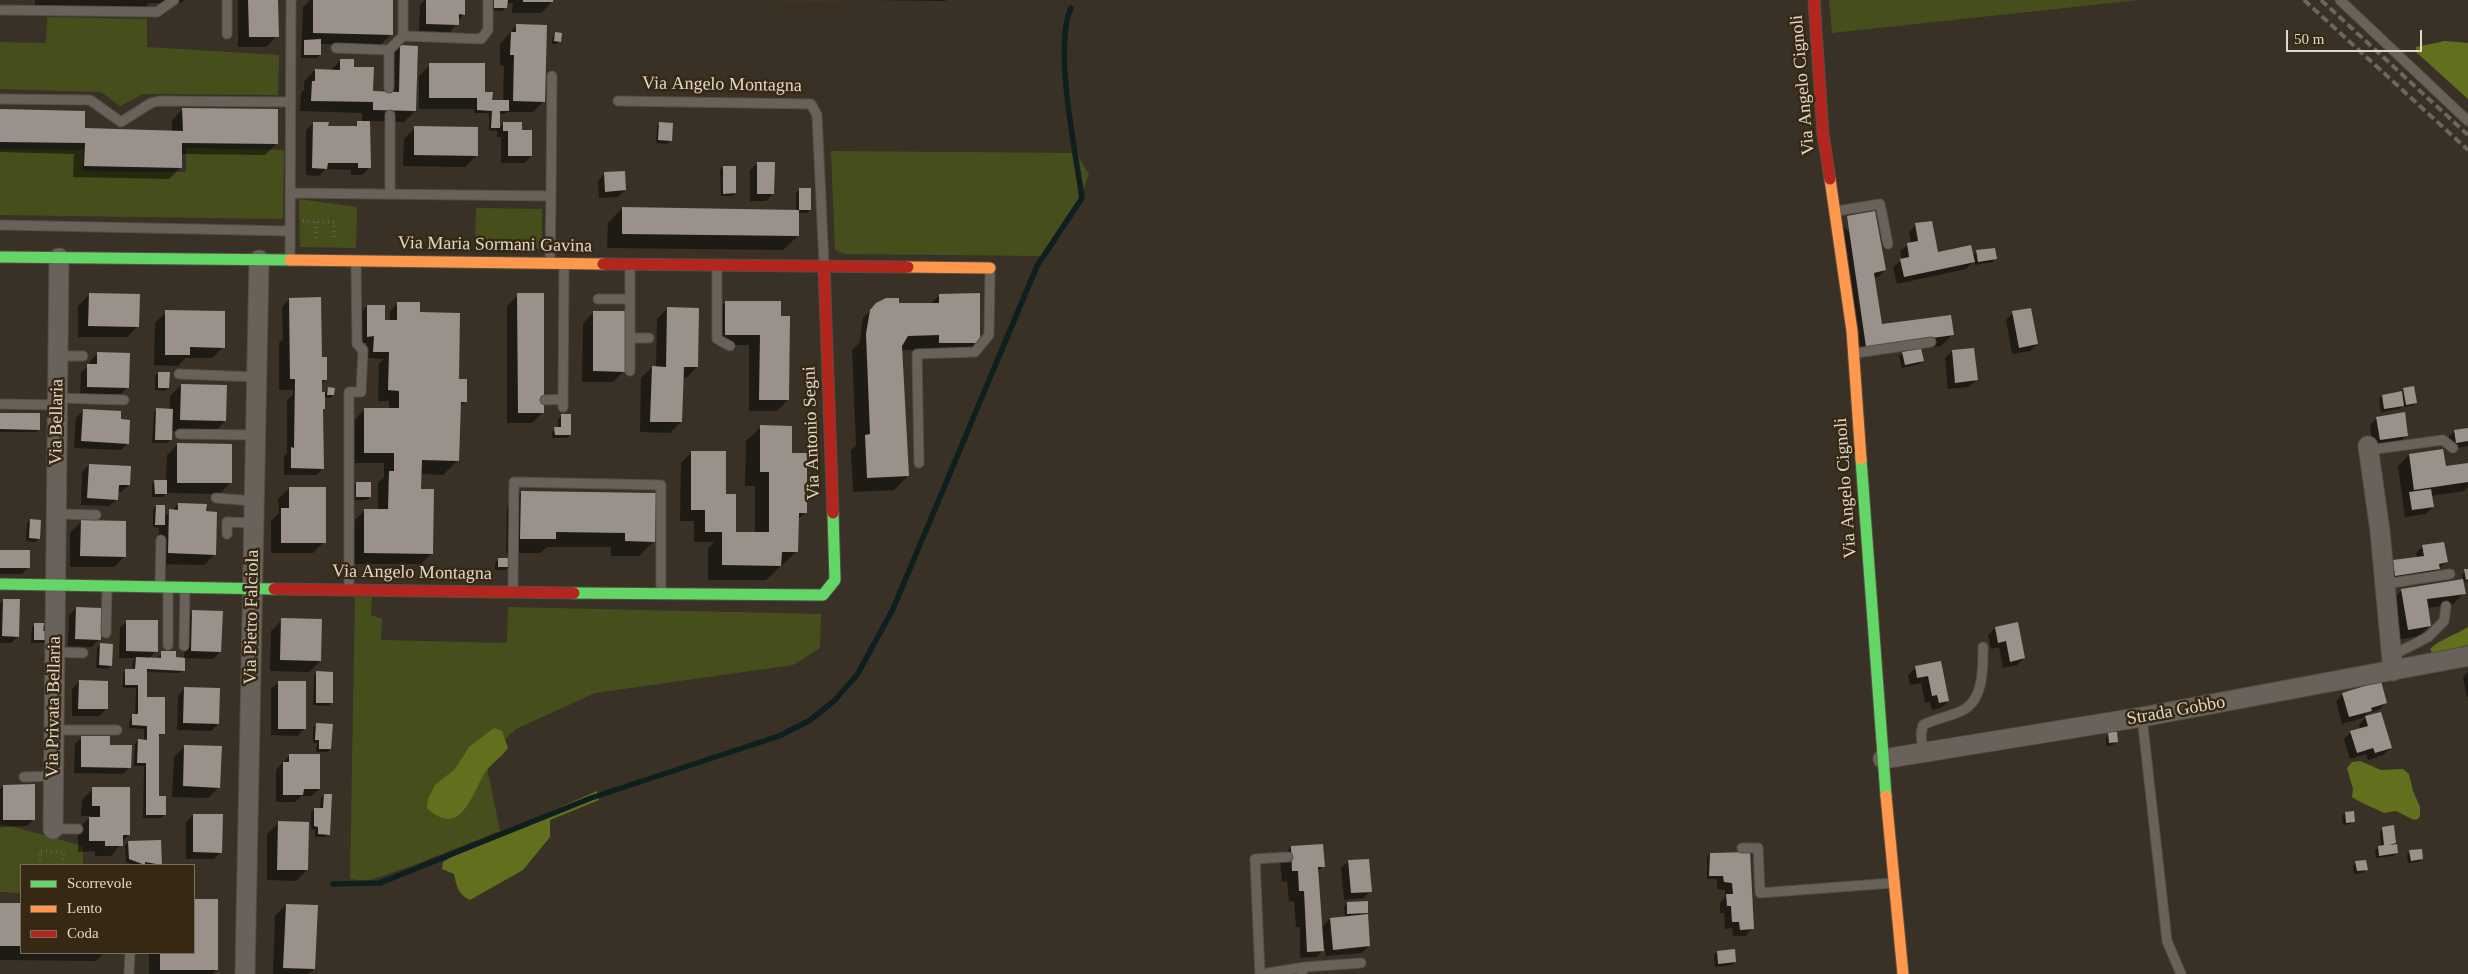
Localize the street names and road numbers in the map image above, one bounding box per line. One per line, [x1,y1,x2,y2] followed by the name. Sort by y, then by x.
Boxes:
[1786,14,1820,156] street label: Via Angelo Cignoli
[642,73,802,97] street label: Via Angelo Montagna
[398,233,592,257] street label: Via Maria Sormani Gavina
[799,366,825,500] street label: Via Antonio Segni
[45,379,69,465] street label: Via Bellaria
[1830,417,1862,559] street label: Via Angelo Cignoli
[240,549,264,685] street label: Via Pietro Falciola
[332,561,492,585] street label: Via Angelo Montagna
[42,636,66,778] street label: Via Privata Bellaria
[2125,692,2227,730] street label: Strada Gobbo

